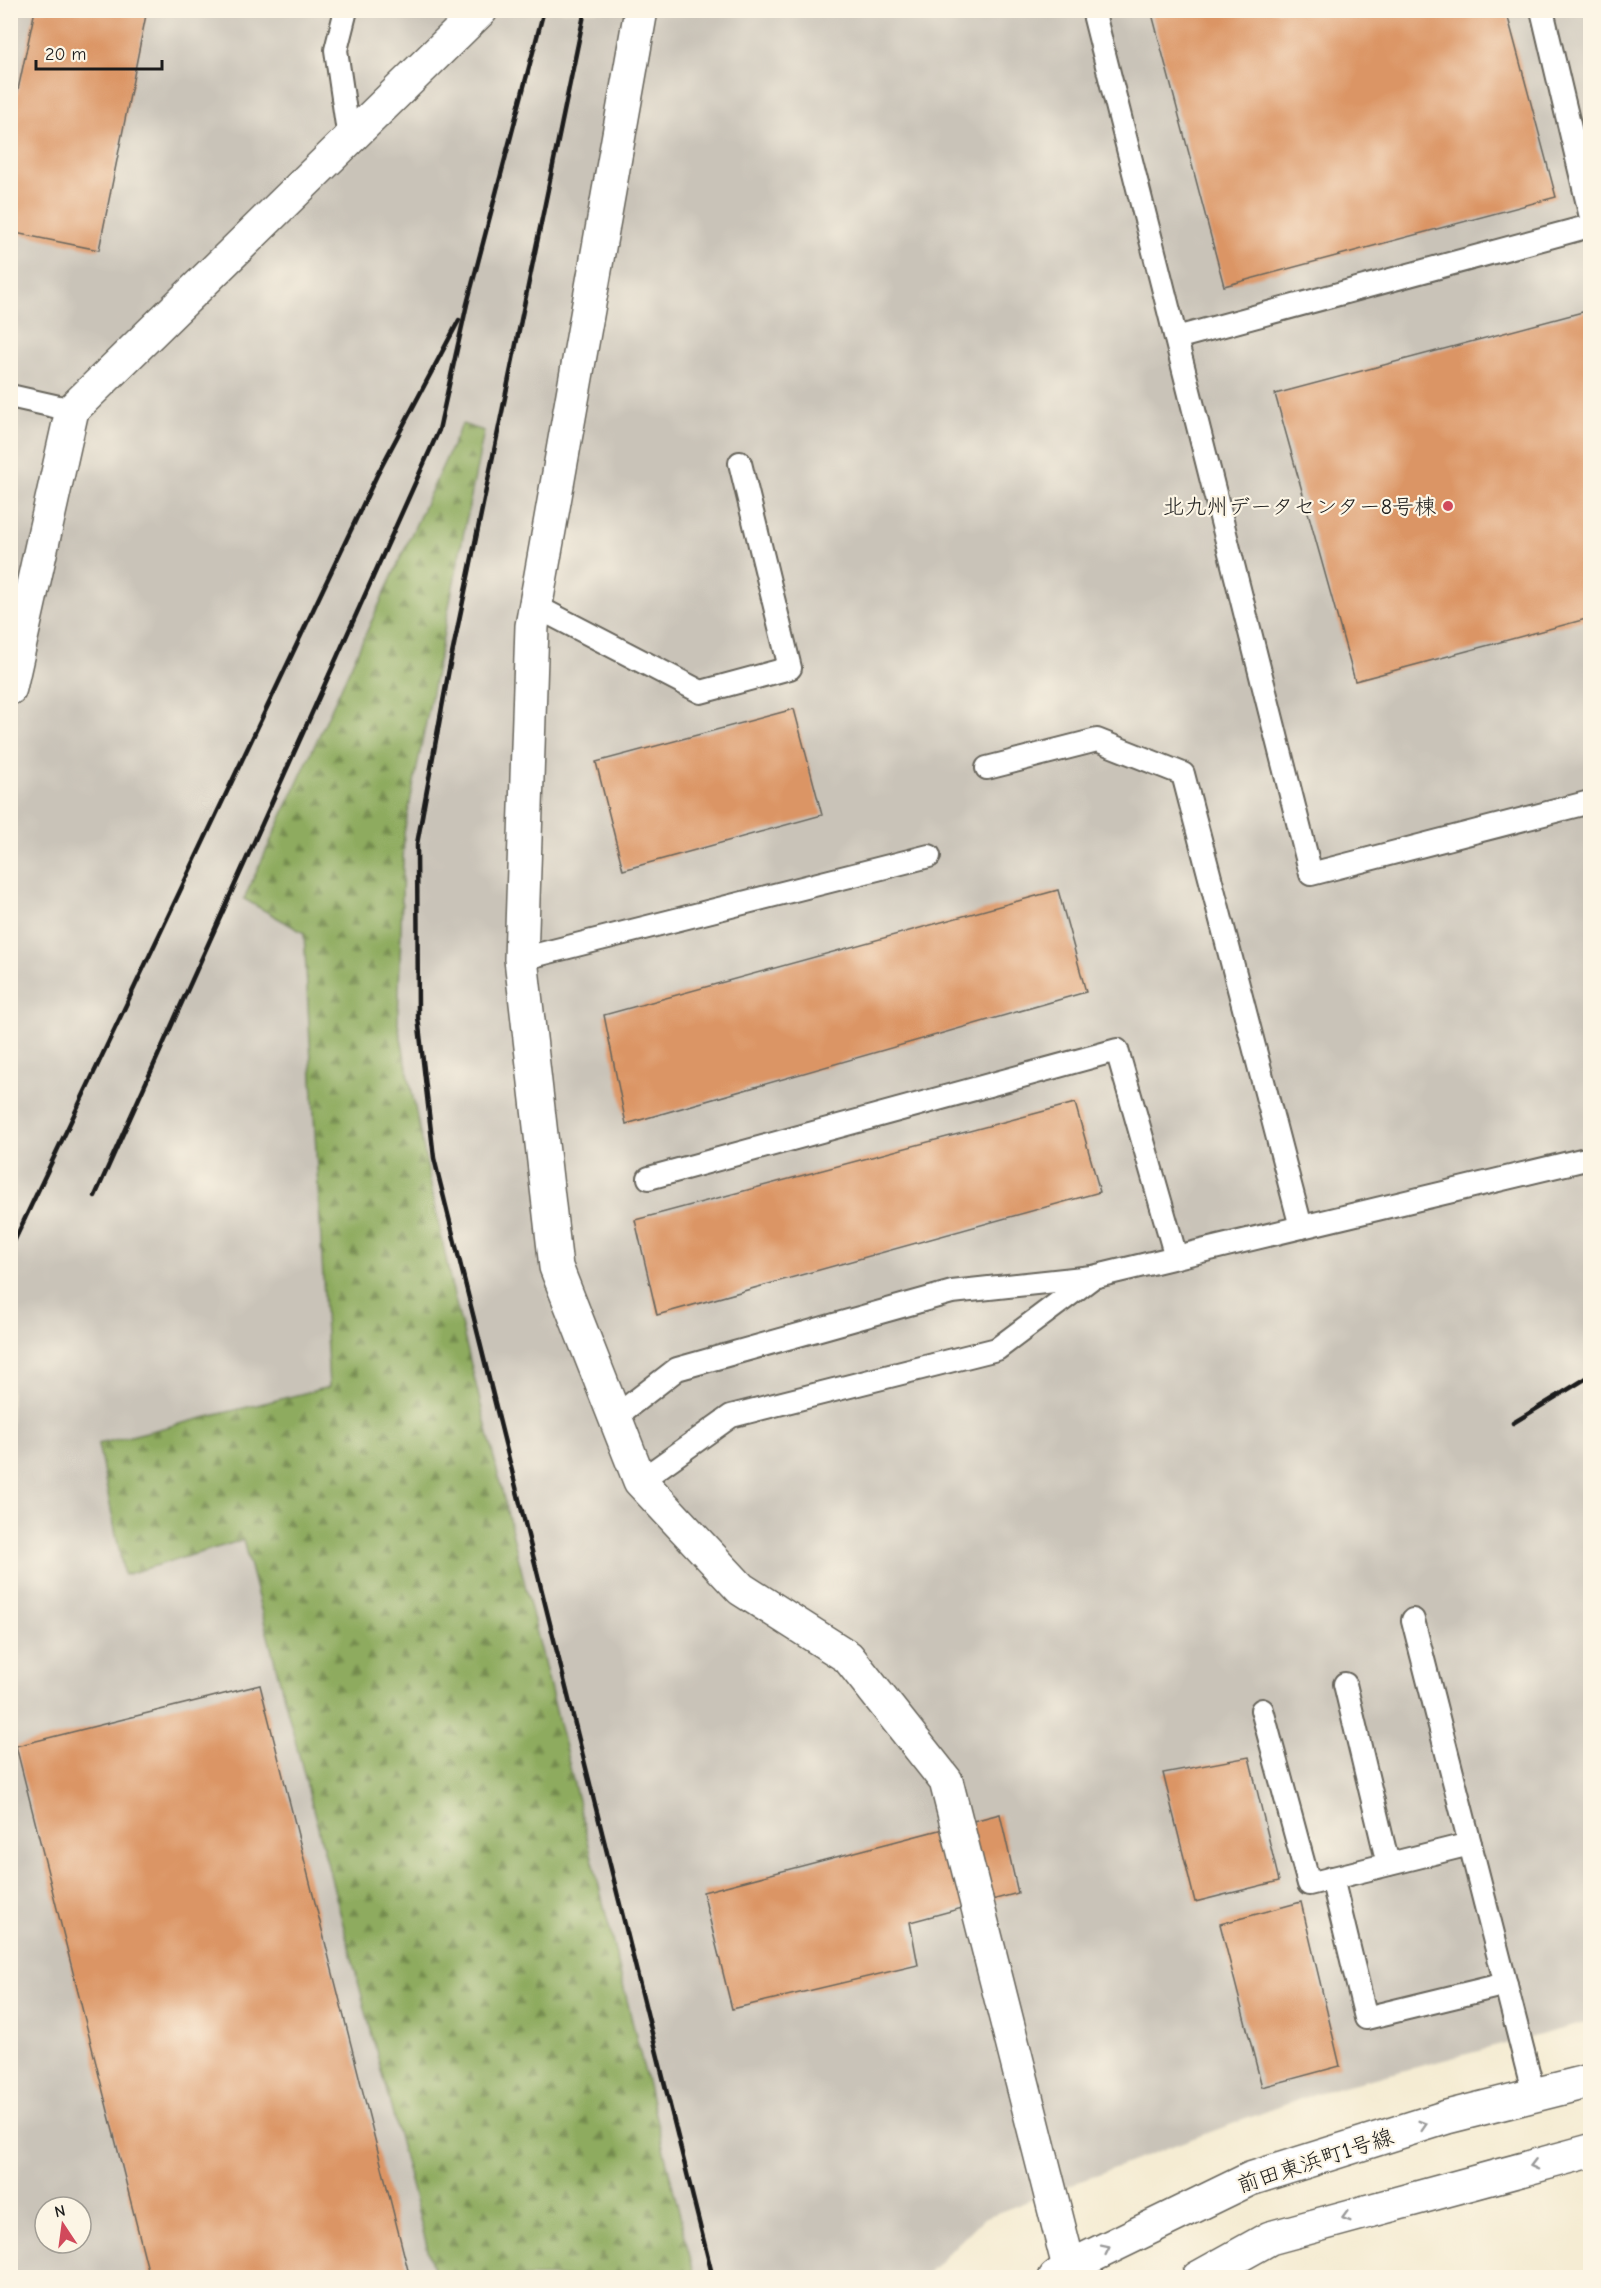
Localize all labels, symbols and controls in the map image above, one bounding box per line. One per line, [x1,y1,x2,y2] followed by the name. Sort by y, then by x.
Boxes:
[36,33,162,71] scale bar
[45,44,86,65] text: 20 m
[1162,494,1436,520] place label: 北九州データセンター8号棟
[1441,499,1455,513] marker: 北九州データセンター8号棟
[1417,2120,1428,2132] one-way arrow
[1234,2123,1397,2198] street label: 前田東浜町1号線
[1529,2158,1539,2171] one-way arrow
[33,2195,93,2255] north arrow
[53,2201,67,2221] text: N
[1341,2209,1351,2222] one-way arrow
[1099,2244,1110,2256] one-way arrow

